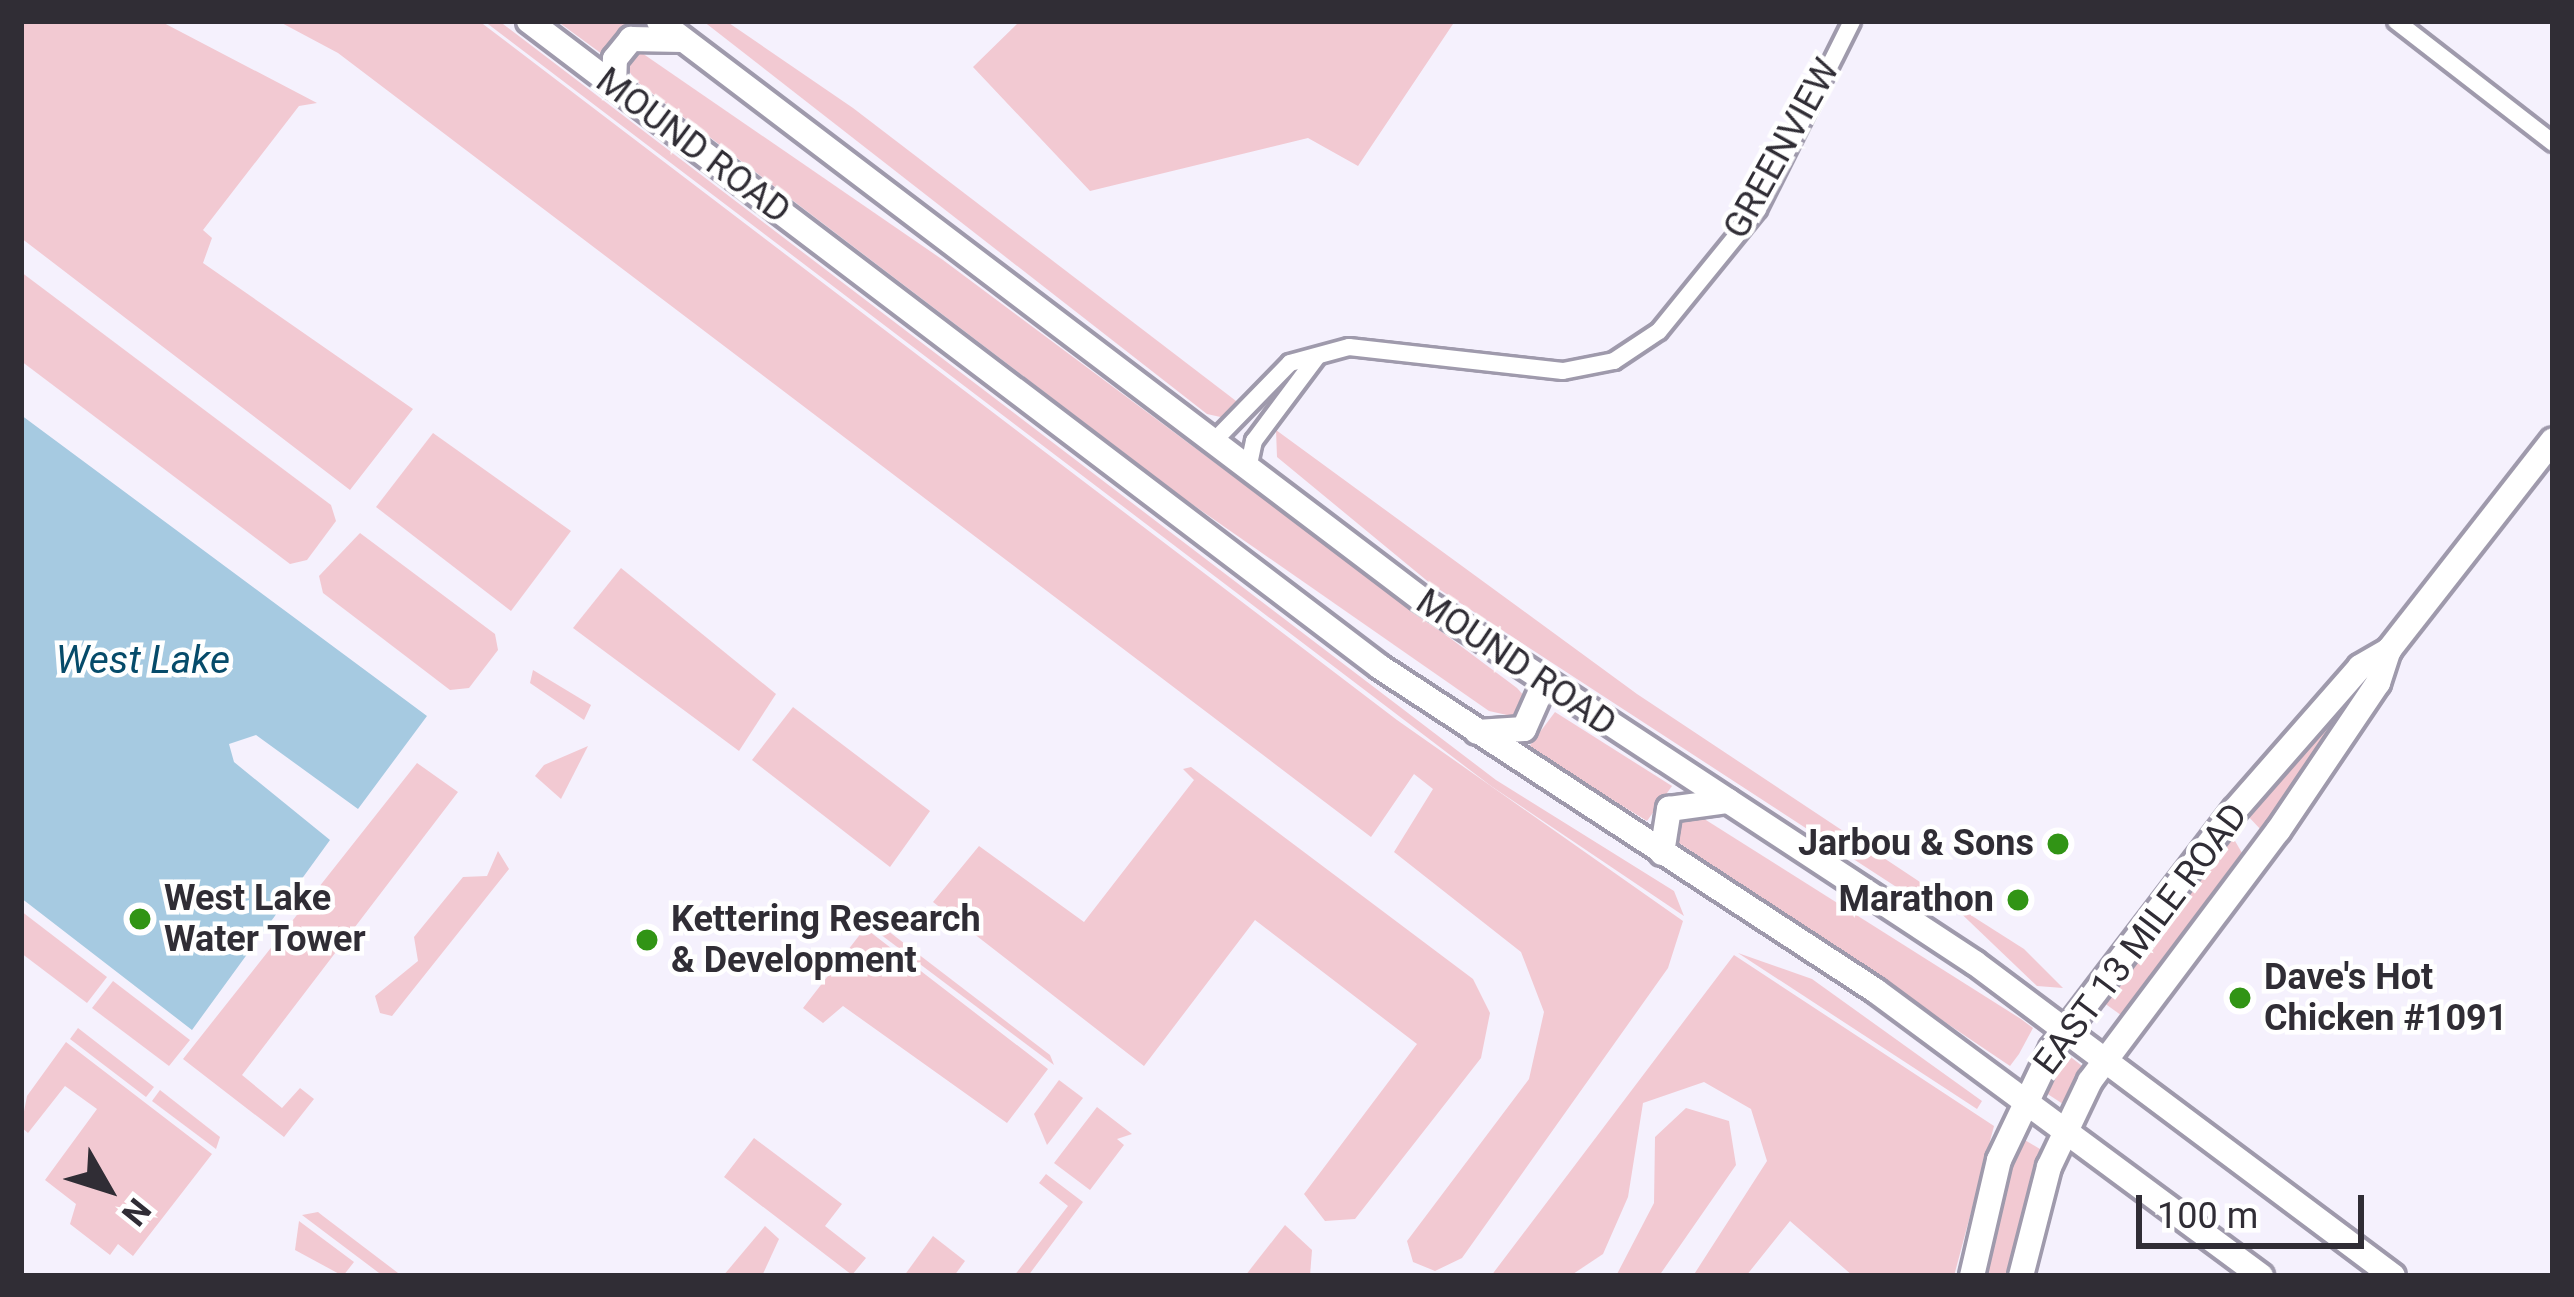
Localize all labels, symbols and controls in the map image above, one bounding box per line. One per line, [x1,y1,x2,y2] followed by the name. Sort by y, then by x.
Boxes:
[1715,52,1849,246] street label: GREENVIEW
[588,59,798,233] street label: MOUND ROAD
[1408,580,1624,746] street label: MOUND ROAD
[56,637,230,683] water label: West Lake
[2025,795,2257,1083] street label: EAST 13 MILE ROAD
[1798,822,2034,866] place label: Jarbou & Sons
[2045,831,2071,857] marker: Jarbou & Sons
[164,876,367,961] place label: West Lake Water Tower
[1839,878,1994,922] place label: Marathon
[2005,887,2031,913] marker: Marathon
[671,897,981,982] place label: Kettering Research & Development
[127,906,153,932] marker: West Lake Water Tower
[634,927,660,953] marker: Kettering Research & Development
[2264,955,2507,1040] place label: Dave's Hot Chicken #1091
[2227,985,2253,1011] marker: Dave's Hot Chicken #1091
[48,1129,168,1249] north arrow
[2142,1171,2370,1245] scale bar
[114,1191,159,1233] text: N
[2157,1195,2258,1237] text: 100 m

